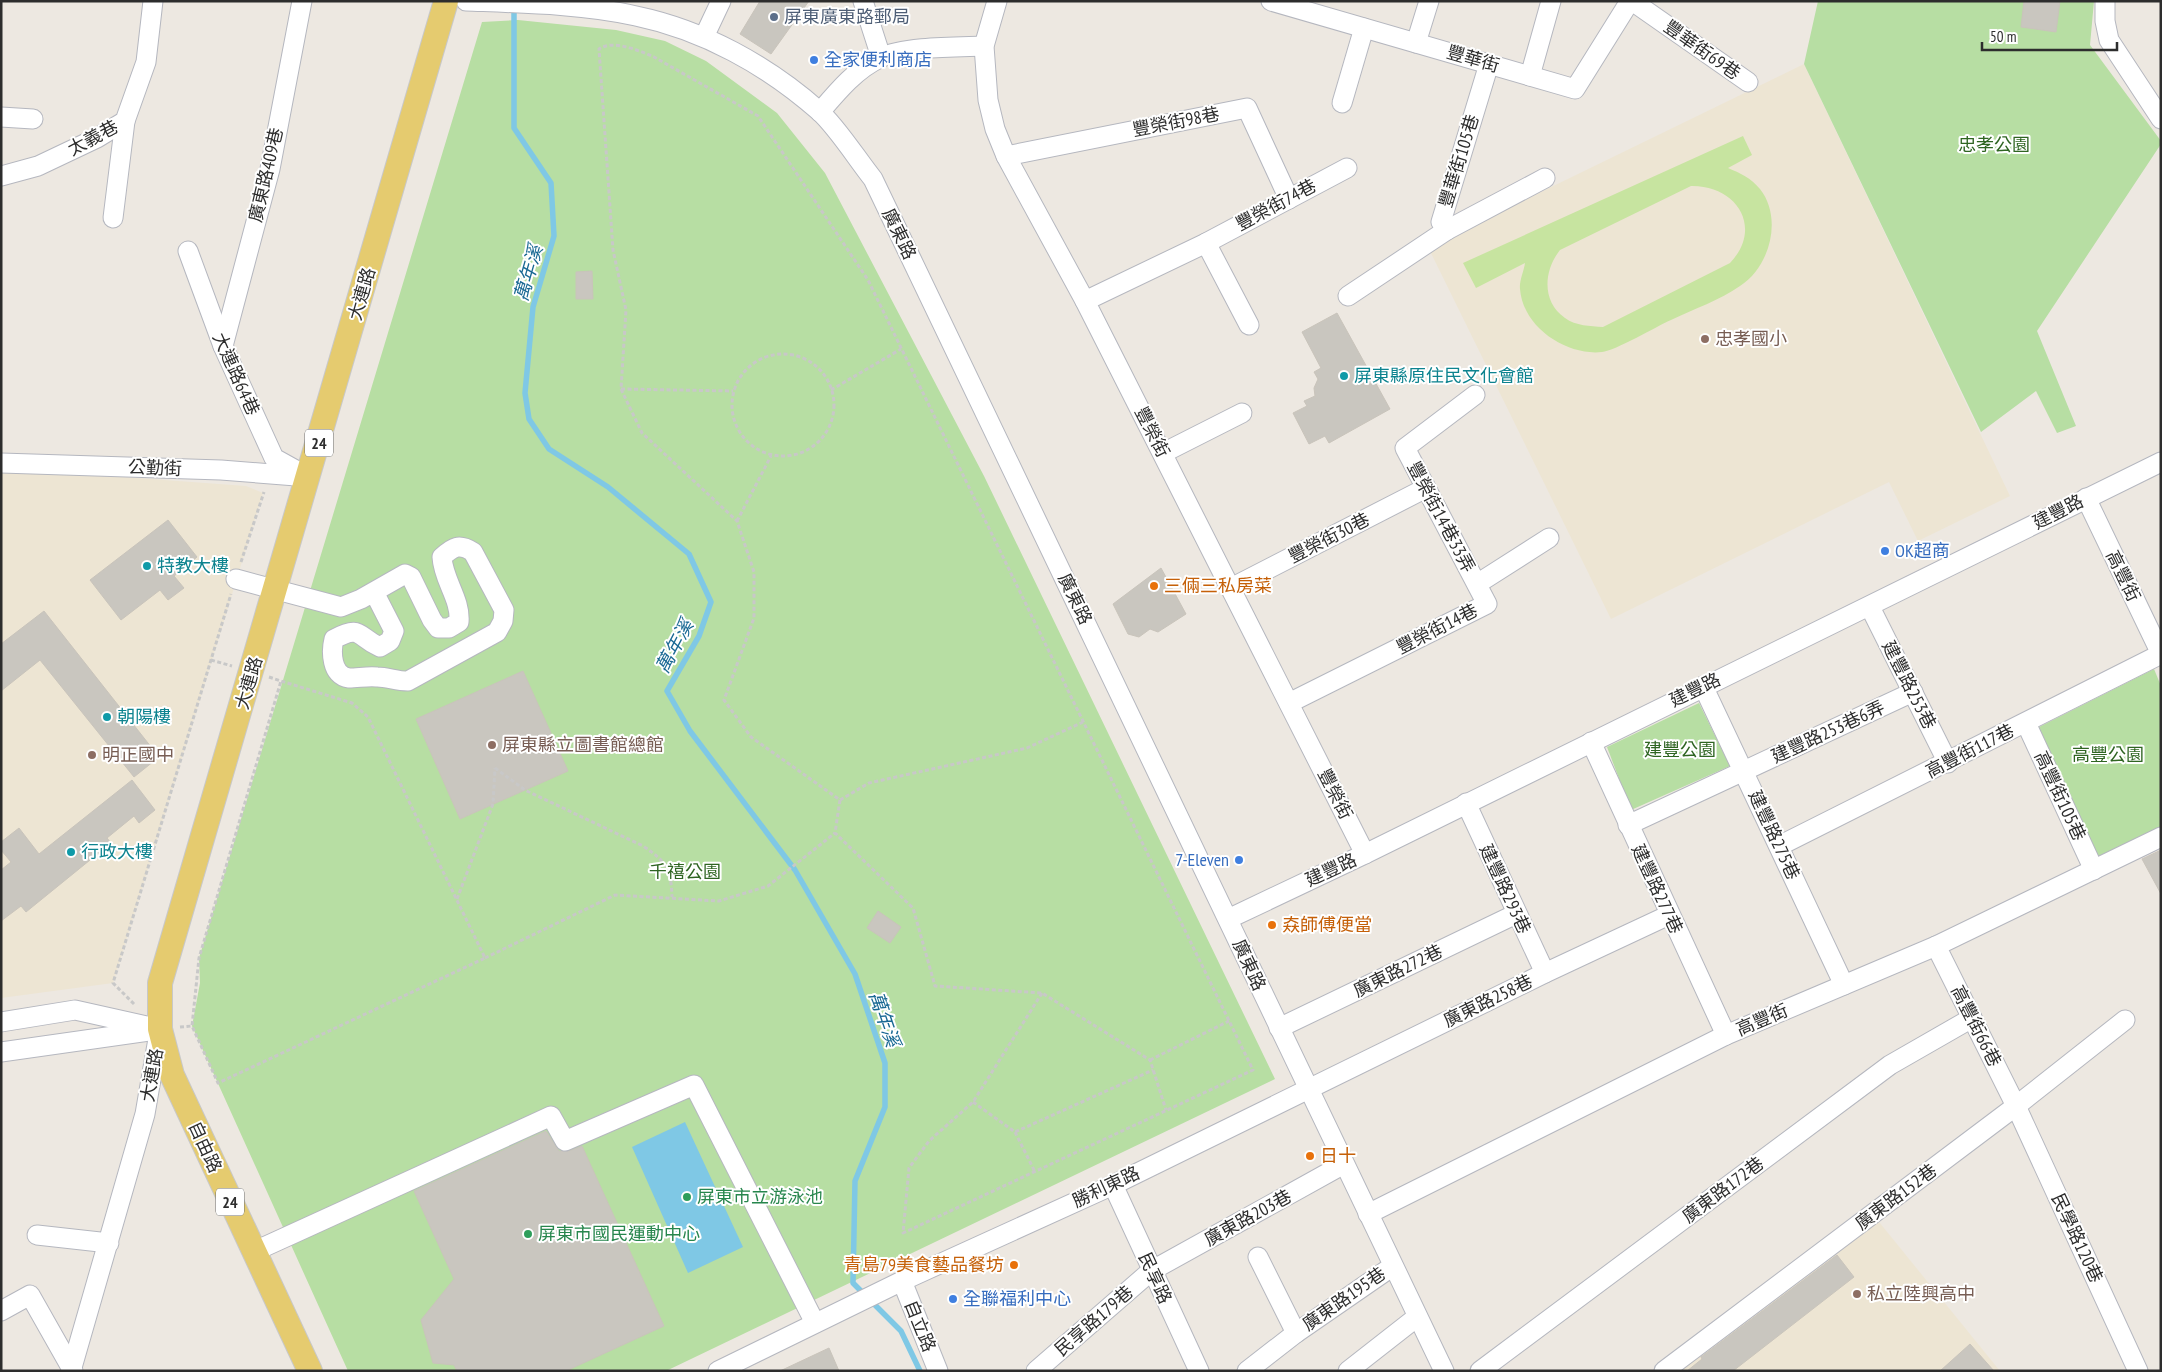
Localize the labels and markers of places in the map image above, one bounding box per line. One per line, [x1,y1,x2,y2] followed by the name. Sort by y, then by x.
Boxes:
[784,5,910,28] place label: 屏東廣東路郵局
[768,11,780,23] marker: 屏東廣東路郵局
[824,48,932,71] place label: 全家便利商店
[808,54,820,66] marker: 全家便利商店
[1715,327,1787,350] place label: 忠孝國小
[1699,333,1711,345] marker: 忠孝國小
[1354,364,1534,387] place label: 屏東縣原住民文化會館
[1338,370,1350,382] marker: 屏東縣原住民文化會館
[1895,539,1950,562] place label: OK超商
[1879,545,1891,557] marker: OK超商
[157,554,229,577] place label: 特教大樓
[141,560,153,572] marker: 特教大樓
[1164,574,1272,597] place label: 三倆三私房菜
[1148,580,1160,592] marker: 三倆三私房菜
[117,705,171,728] place label: 朝陽樓
[101,711,113,723] marker: 朝陽樓
[502,733,664,756] place label: 屏東縣立圖書館總館
[486,739,498,751] marker: 屏東縣立圖書館總館
[102,743,174,766] place label: 明正國中
[86,749,98,761] marker: 明正國中
[81,840,153,863] place label: 行政大樓
[65,846,77,858] marker: 行政大樓
[1175,848,1229,871] place label: 7-Eleven
[1233,854,1245,866] marker: 7-Eleven
[1282,913,1372,936] place label: 𡘙師傅便當
[1266,919,1278,931] marker: 𡘙師傅便當
[1320,1144,1356,1167] place label: 日十
[1304,1150,1316,1162] marker: 日十
[697,1185,823,1208] place label: 屏東市立游泳池
[681,1191,693,1203] marker: 屏東市立游泳池
[538,1222,700,1245] place label: 屏東市國民運動中心
[522,1228,534,1240] marker: 屏東市國民運動中心
[844,1253,1004,1276] place label: 青島79美食藝品餐坊
[1008,1259,1020,1271] marker: 青島79美食藝品餐坊
[1867,1282,1975,1305] place label: 私立陸興高中
[963,1287,1071,1310] place label: 全聯福利中心
[1851,1288,1863,1300] marker: 私立陸興高中
[947,1293,959,1305] marker: 全聯福利中心

